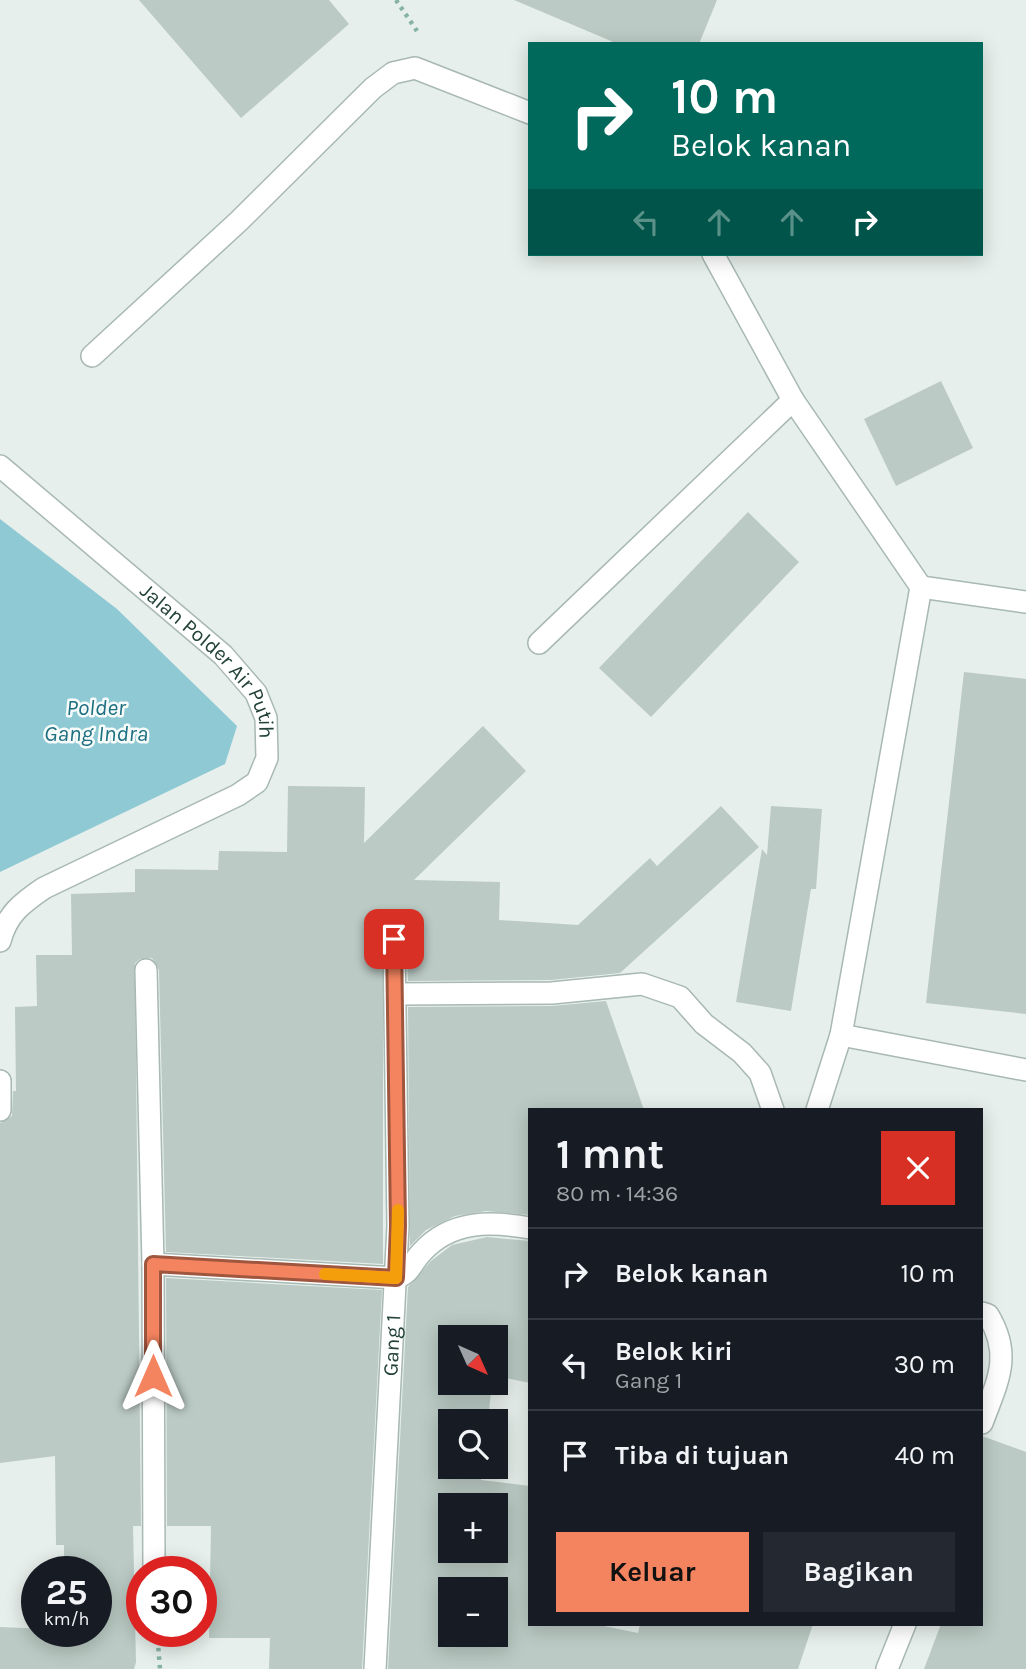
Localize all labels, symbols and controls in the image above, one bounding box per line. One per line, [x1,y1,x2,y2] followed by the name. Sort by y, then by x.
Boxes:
[671,68,778,125] text: 10 m
[556,70,647,161] icon: right
[671,127,851,164] text: Belok kanan
[627,203,665,241] icon: left
[700,203,738,241] icon: ahead
[773,203,811,241] icon: ahead
[846,203,884,241] icon: right
[136,578,279,739] street label: Jalan Polder Air Putih
[44,694,148,747] water label: Polder Gang Indra
[364,909,424,969] pin
[375,920,413,958] icon: arrive
[556,1129,664,1179] text: 1 mnt
[881,1131,955,1205] button: close
[556,1180,678,1207] text: 80 m · 14:36
[556,1255,594,1293] icon: right
[615,1258,768,1289] text: Belok kanan
[900,1258,955,1289] text: 10 m
[378,1314,405,1377] street label: Gang 1
[438,1325,508,1395] north arrow
[438,1325,508,1647] map controls
[615,1336,733,1367] text: Belok kiri
[116,1339,190,1413] position arrow
[556,1346,594,1384] icon: left
[894,1349,955,1380] text: 30 m
[615,1367,682,1394] text: Gang 1
[438,1409,508,1479] button: search
[556,1437,594,1475] icon: arrive
[615,1440,789,1471] text: Tiba di tujuan
[895,1440,955,1471] text: 40 m
[438,1493,508,1563] button: +
[556,1532,749,1612] button: Keluar
[763,1532,955,1612] button: Bagikan
[126,1556,217,1647] speed limit sign: 30
[46,1572,87,1613] text: 25
[438,1577,508,1647] button: −
[44,1608,89,1630] text: km/h

